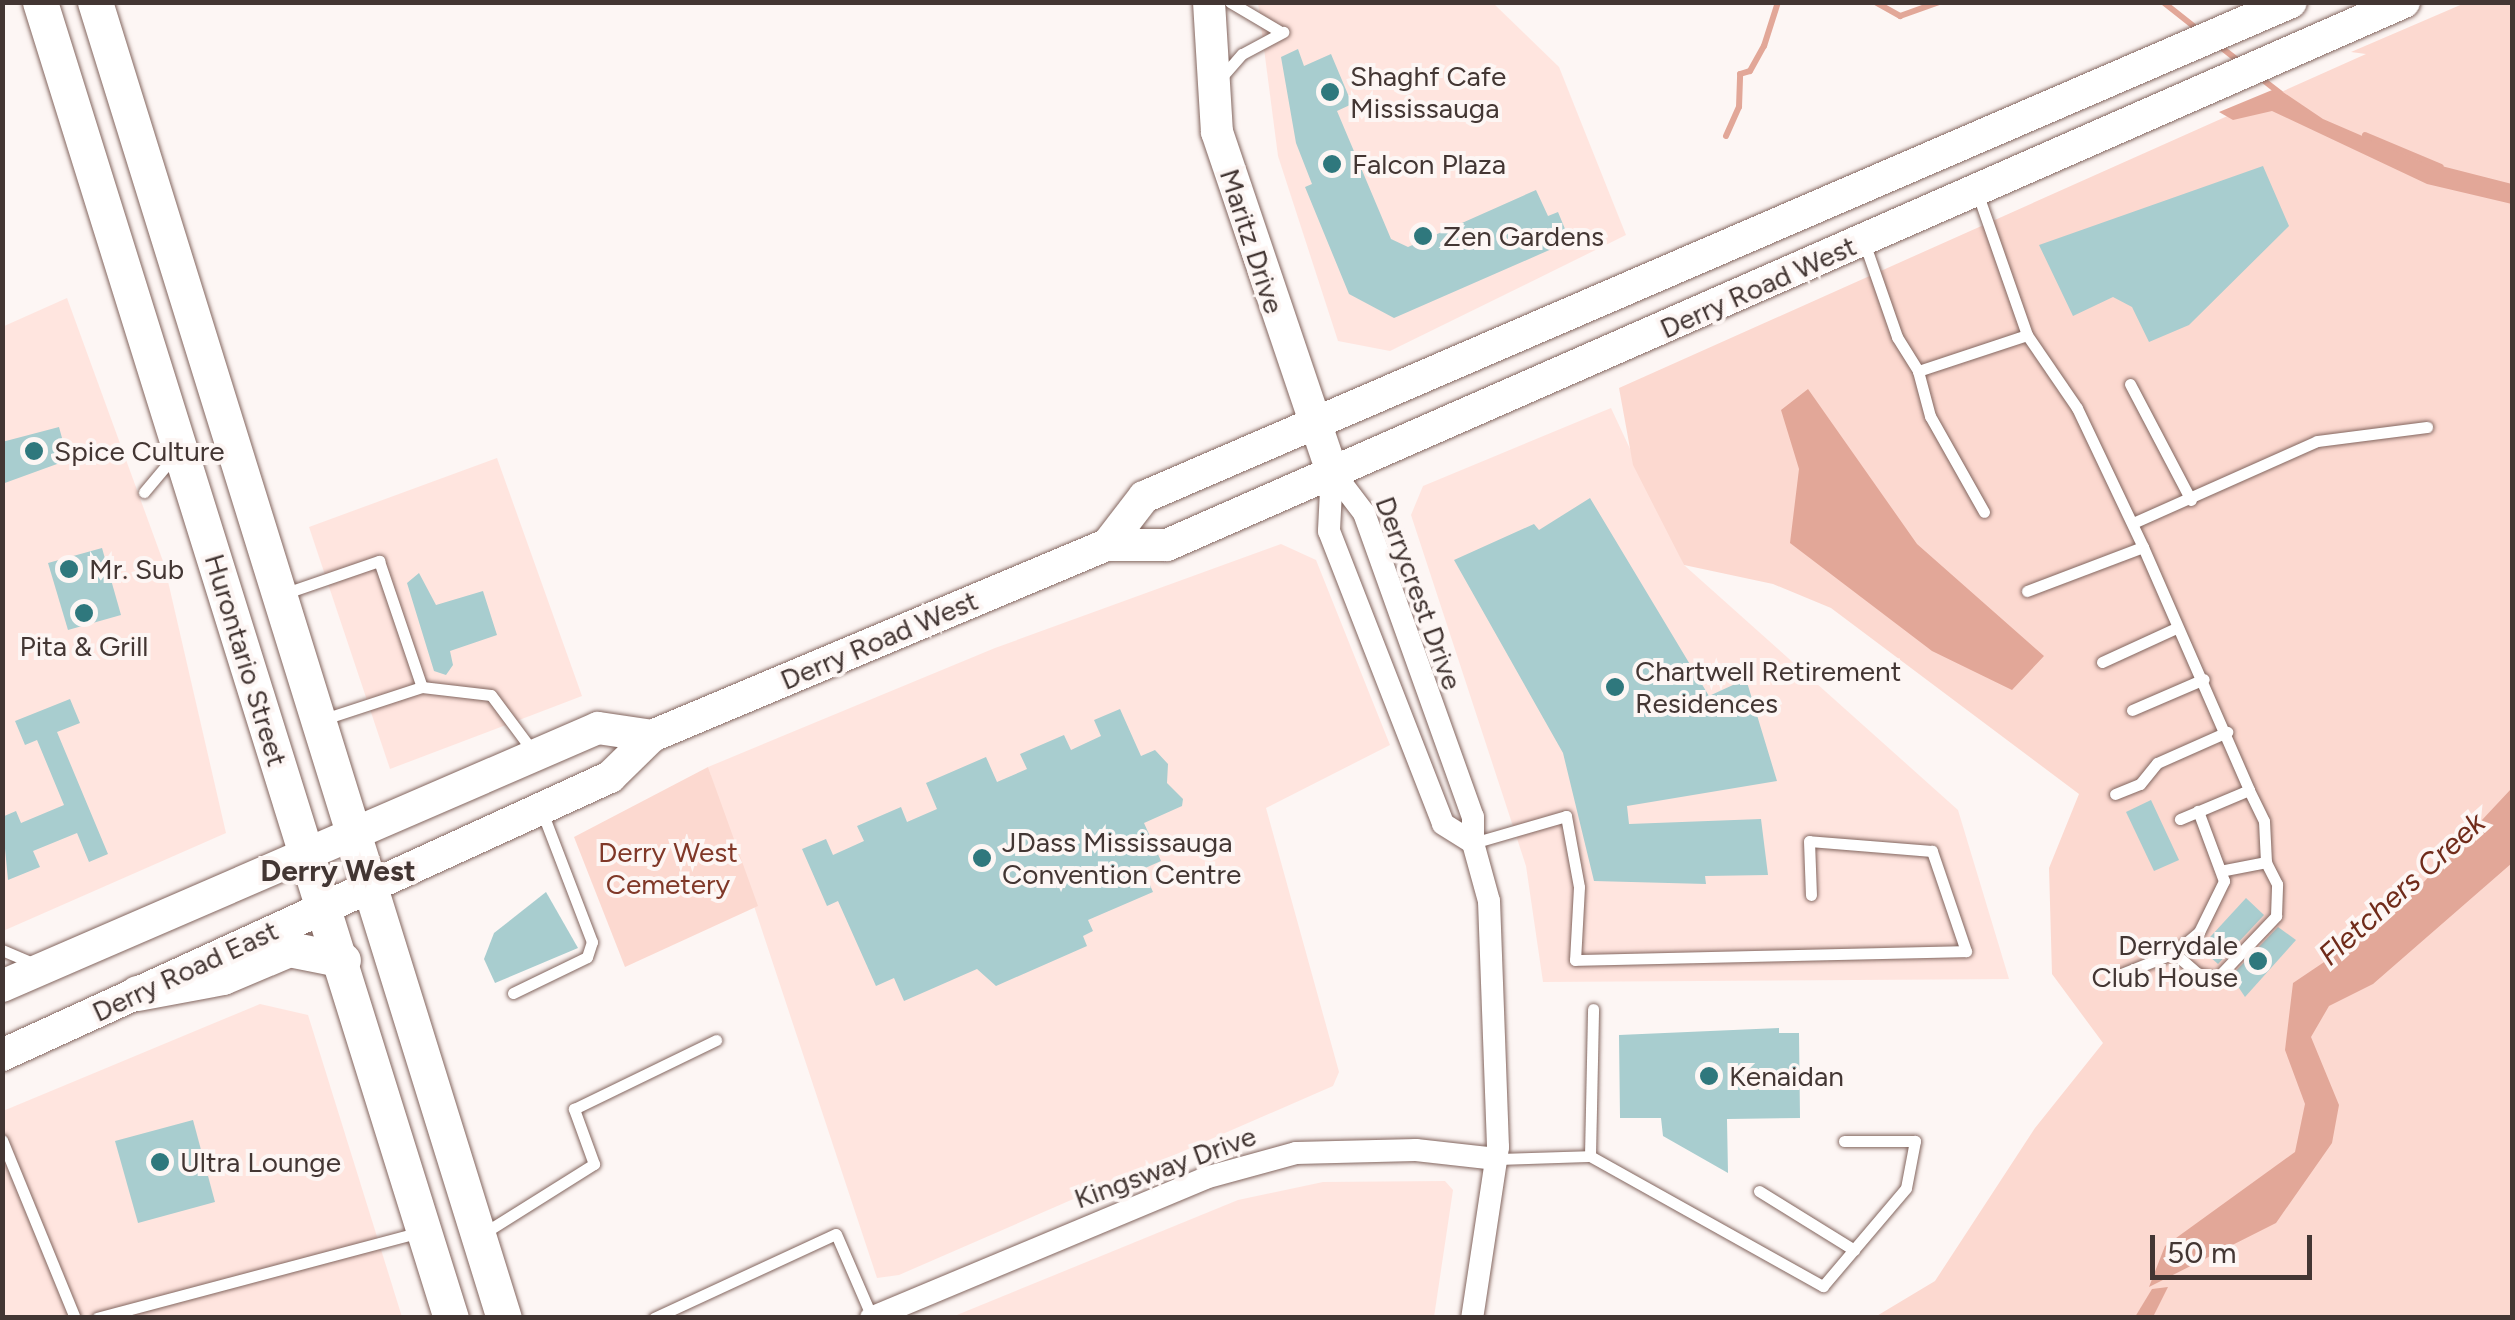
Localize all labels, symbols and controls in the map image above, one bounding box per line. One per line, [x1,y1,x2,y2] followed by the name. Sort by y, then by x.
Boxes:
[1350,59,1506,125] place label: Shaghf Cafe Mississauga
[1319,81,1341,103] marker: Shaghf Cafe Mississauga
[1352,147,1506,181] place label: Falcon Plaza
[1321,153,1343,175] marker: Falcon Plaza
[1213,165,1291,317] street label: Maritz Drive
[1443,219,1604,253] place label: Zen Gardens
[1412,225,1434,247] marker: Zen Gardens
[1655,229,1861,345] street label: Derry Road West
[54,434,225,468] place label: Spice Culture
[23,440,45,462] marker: Spice Culture
[1368,492,1470,694] street label: Derrycrest Drive
[198,550,294,770] street label: Hurontario Street
[89,552,184,586] place label: Mr. Sub
[58,558,80,580] marker: Mr. Sub
[775,583,983,697] street label: Derry Road West
[73,602,95,624] marker: Pita & Grill
[20,629,148,663] place label: Pita & Grill
[1635,654,1901,720] place label: Chartwell Retirement Residences
[1604,676,1626,698] marker: Chartwell Retirement Residences
[2311,805,2493,973] water label: Fletchers Creek
[1002,825,1241,891] place label: JDass Mississauga Convention Centre
[598,835,738,901] park label: Derry West Cemetery
[971,847,993,869] marker: JDass Mississauga Convention Centre
[260,853,416,889] district label: Derry West
[87,913,283,1029] street label: Derry Road East
[2091,928,2238,994] place label: Derrydale Club House
[2247,950,2269,972] marker: Derrydale Club House
[1729,1059,1844,1093] place label: Kenaidan
[1698,1065,1720,1087] marker: Kenaidan
[1070,1119,1260,1215] street label: Kingsway Drive
[180,1145,341,1179] place label: Ultra Lounge
[149,1151,171,1173] marker: Ultra Lounge
[2155,1215,2318,1277] scale bar
[2167,1234,2236,1271] text: 50 m

